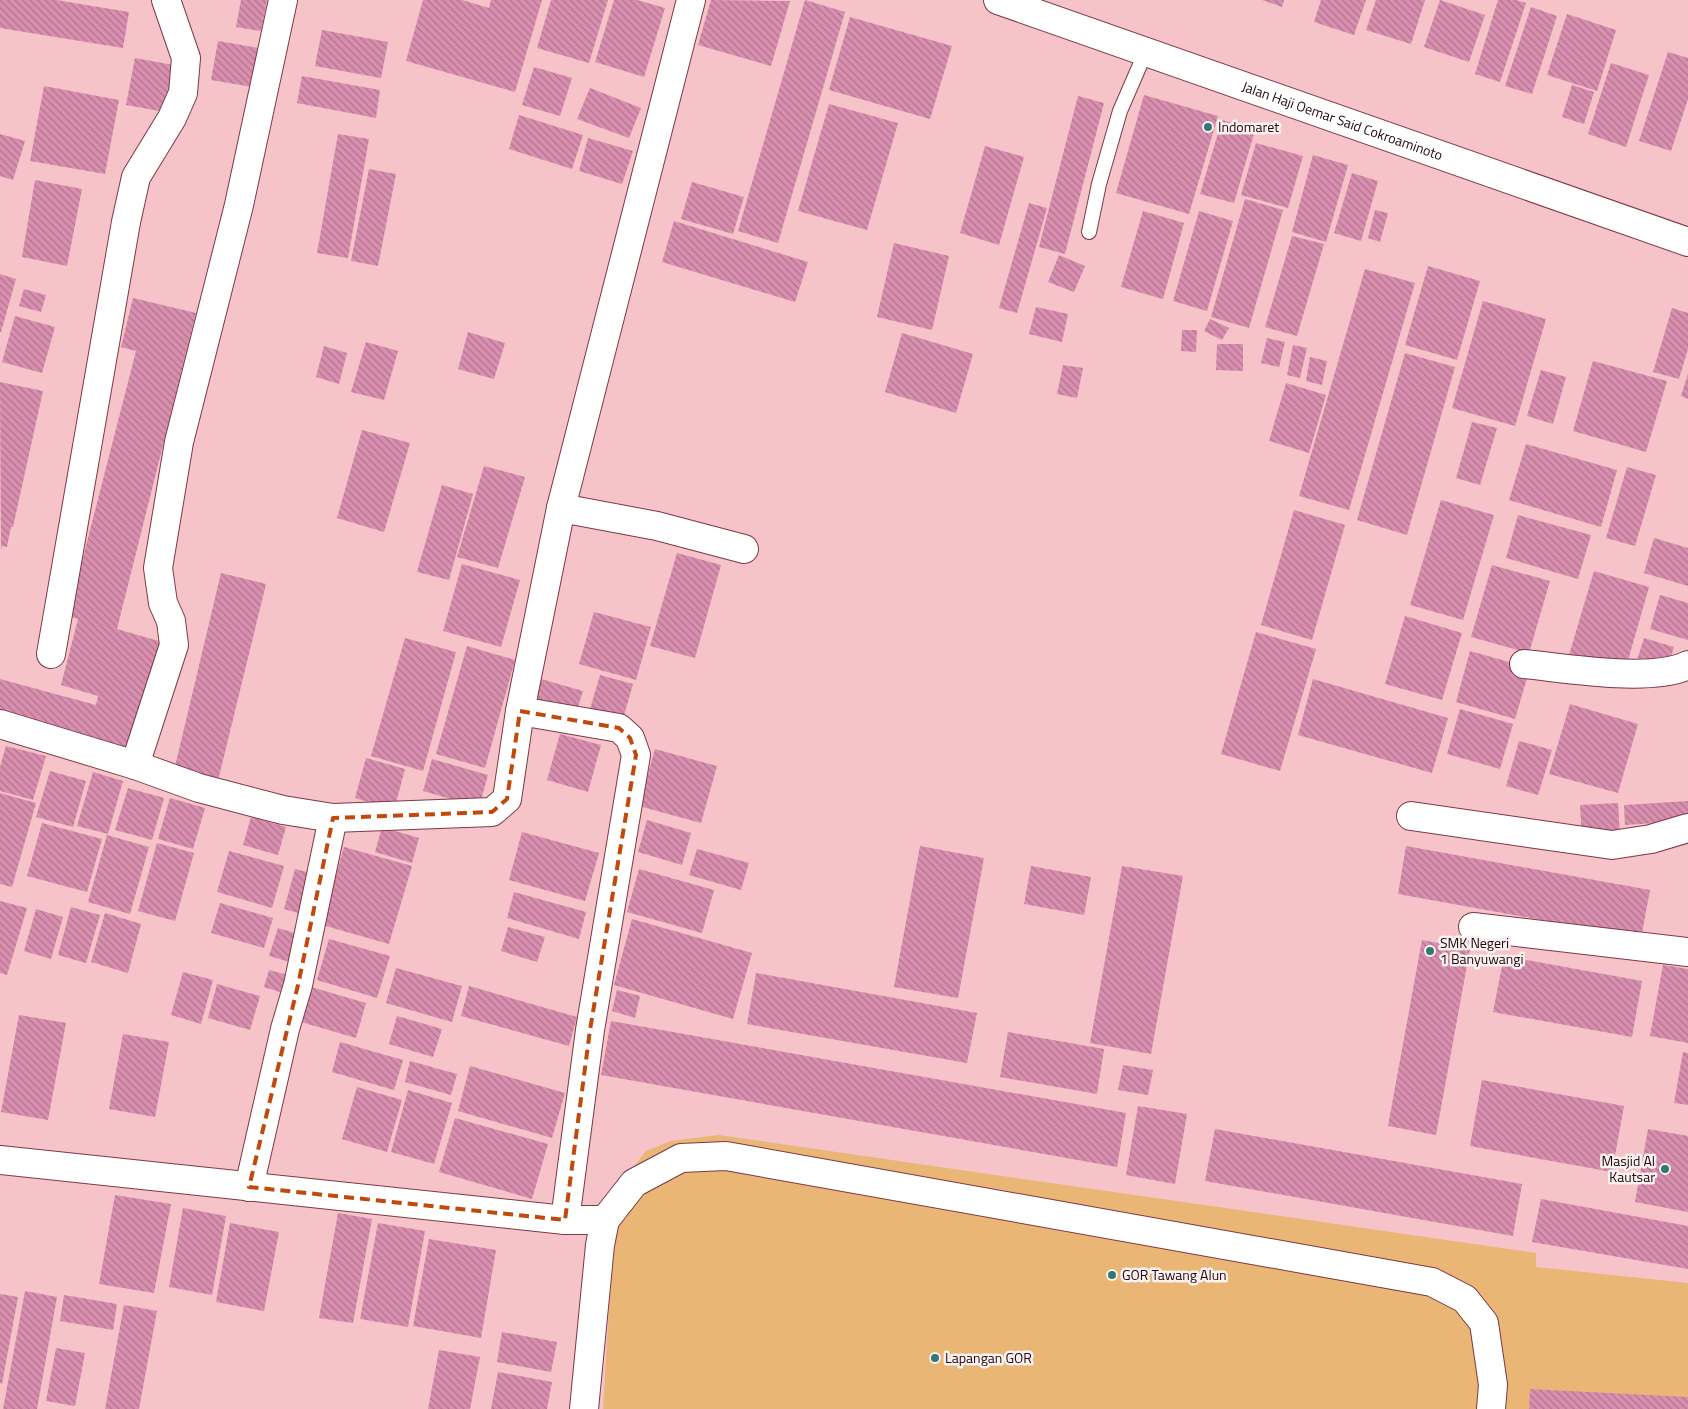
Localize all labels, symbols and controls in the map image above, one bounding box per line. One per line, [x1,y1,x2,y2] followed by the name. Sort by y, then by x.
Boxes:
[1239,75,1446,165] street label: Jalan Haji Oemar Said Cokroaminoto
[1218,116,1279,137] place label: Indomaret
[1202,121,1214,133] marker: Indomaret
[1440,932,1524,969] place label: SMK Negeri 1 Banyuwangi
[1424,945,1436,957] marker: SMK Negeri 1 Banyuwangi
[1602,1150,1655,1187] place label: Masjid Al Kautsar
[1659,1163,1671,1175] marker: Masjid Al Kautsar
[1122,1264,1227,1285] place label: GOR Tawang Alun
[1106,1269,1118,1281] marker: GOR Tawang Alun
[945,1347,1032,1368] place label: Lapangan GOR
[929,1352,941,1364] marker: Lapangan GOR

